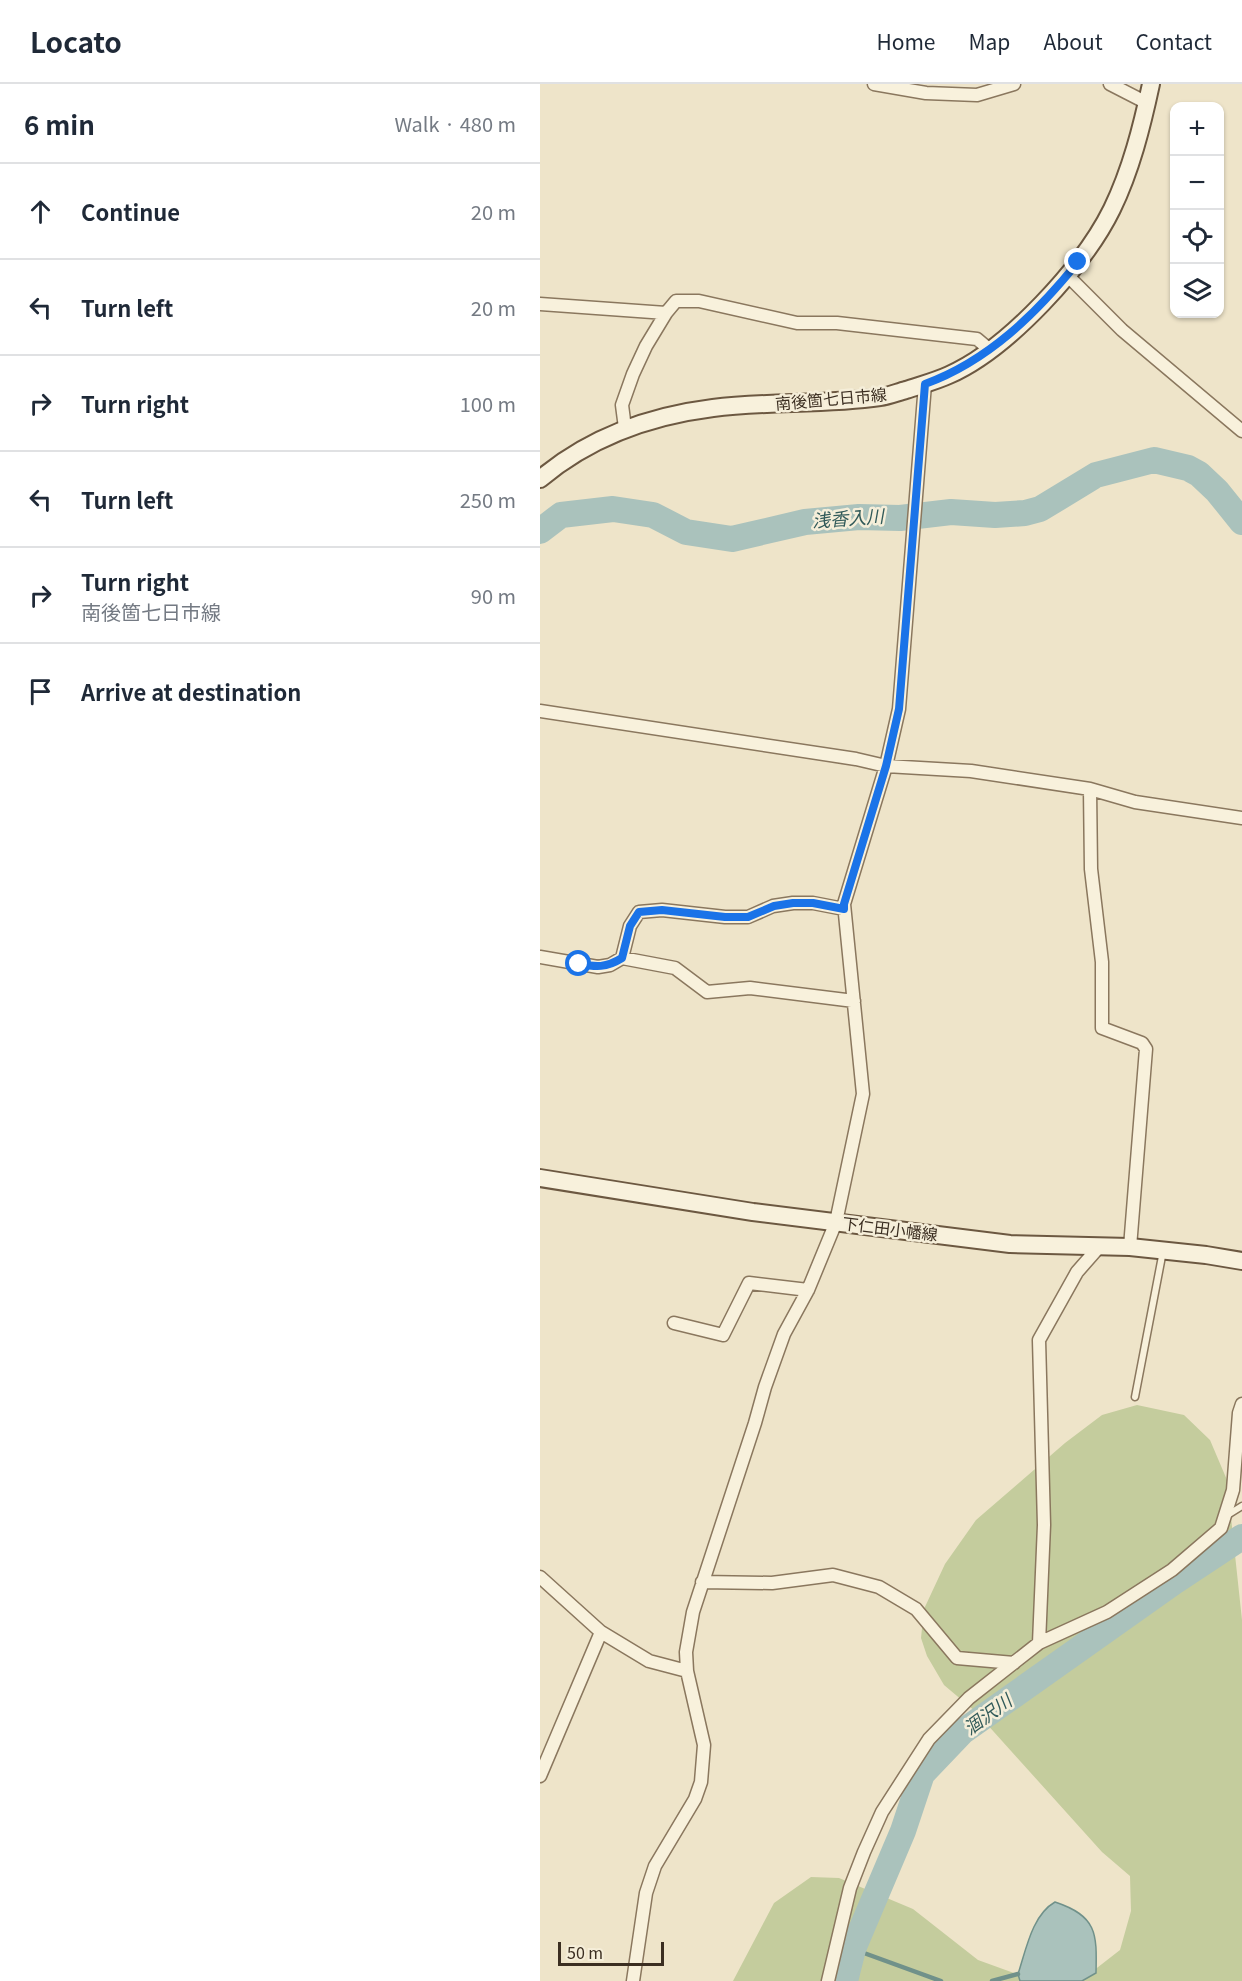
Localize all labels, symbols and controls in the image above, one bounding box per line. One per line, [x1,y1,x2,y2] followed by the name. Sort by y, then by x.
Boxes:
[30,21,122,61] text: Locato
[876,26,936,56] text: Home
[969,26,1010,56] text: Map
[1043,26,1103,56] text: About
[1136,26,1212,56] text: Contact
[1170,102,1224,318] map controls
[1170,102,1224,156] button: +
[24,105,95,142] text: 6 min
[394,109,516,138] text: Walk · 480 m
[1170,156,1224,210] button: −
[24,195,57,228] icon: ahead
[81,195,180,227] text: Continue
[471,197,516,226] text: 20 m
[1170,210,1224,264] button: locate
[1064,248,1090,274] route end
[1170,264,1224,318] button: layers
[24,291,57,324] icon: left
[81,291,173,323] text: Turn left
[471,293,516,322] text: 20 m
[774,381,888,415] street label: 南後箇七日市線
[24,387,57,420] icon: right
[81,387,189,419] text: Turn right
[460,389,516,418] text: 100 m
[24,483,57,516] icon: left
[81,483,173,515] text: Turn left
[460,485,516,514] text: 250 m
[811,501,887,532] water label: 浅香入川
[81,565,189,597] text: Turn right
[24,579,57,612] icon: right
[471,581,516,610] text: 90 m
[81,597,221,626] text: 南後箇七日市線
[24,675,57,708] icon: arrive
[81,675,301,707] text: Arrive at destination
[565,950,591,976] route start
[841,1210,939,1246] street label: 下仁田小幡線
[957,1686,1018,1740] water label: 涸沢川
[558,1939,664,1966] scale bar
[567,1940,603,1964] text: 50 m

